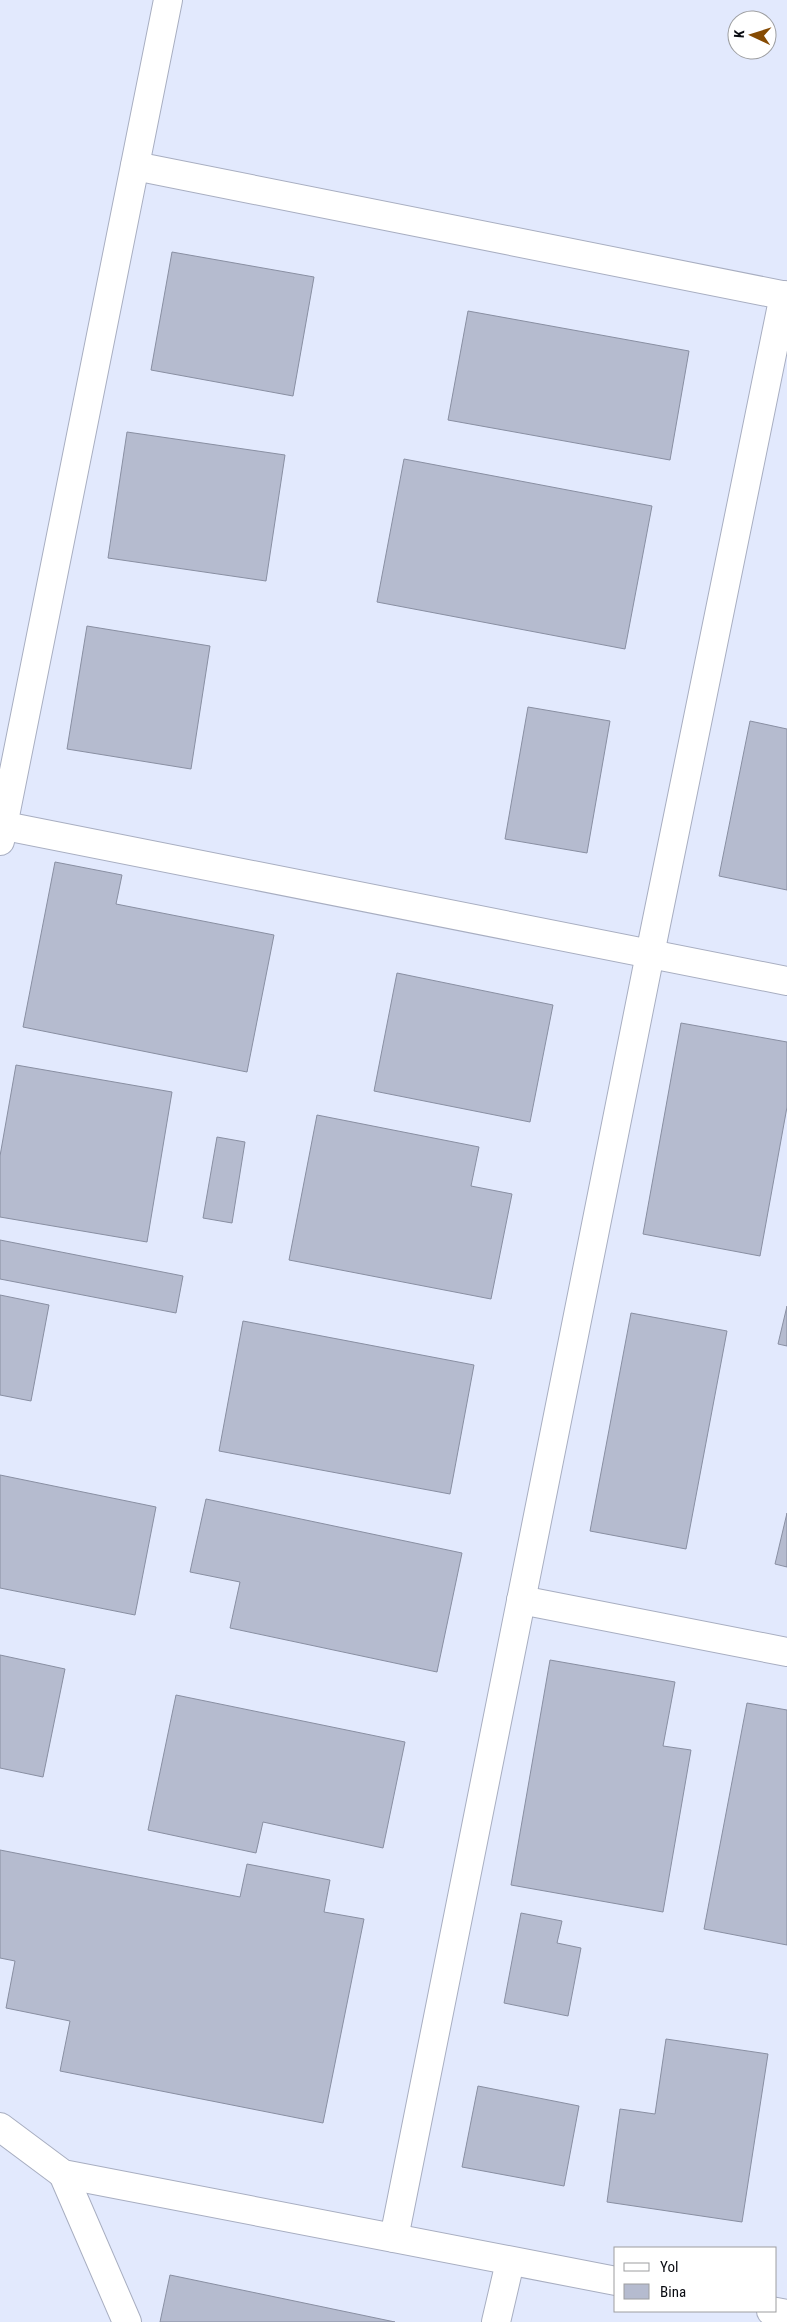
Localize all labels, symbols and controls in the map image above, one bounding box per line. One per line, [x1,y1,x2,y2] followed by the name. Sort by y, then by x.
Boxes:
[727,10,777,60] north arrow
[731,29,747,39] text: K
[614,2247,777,2312] legend
[660,2258,678,2276] text: Yol
[660,2283,686,2301] text: Bina

